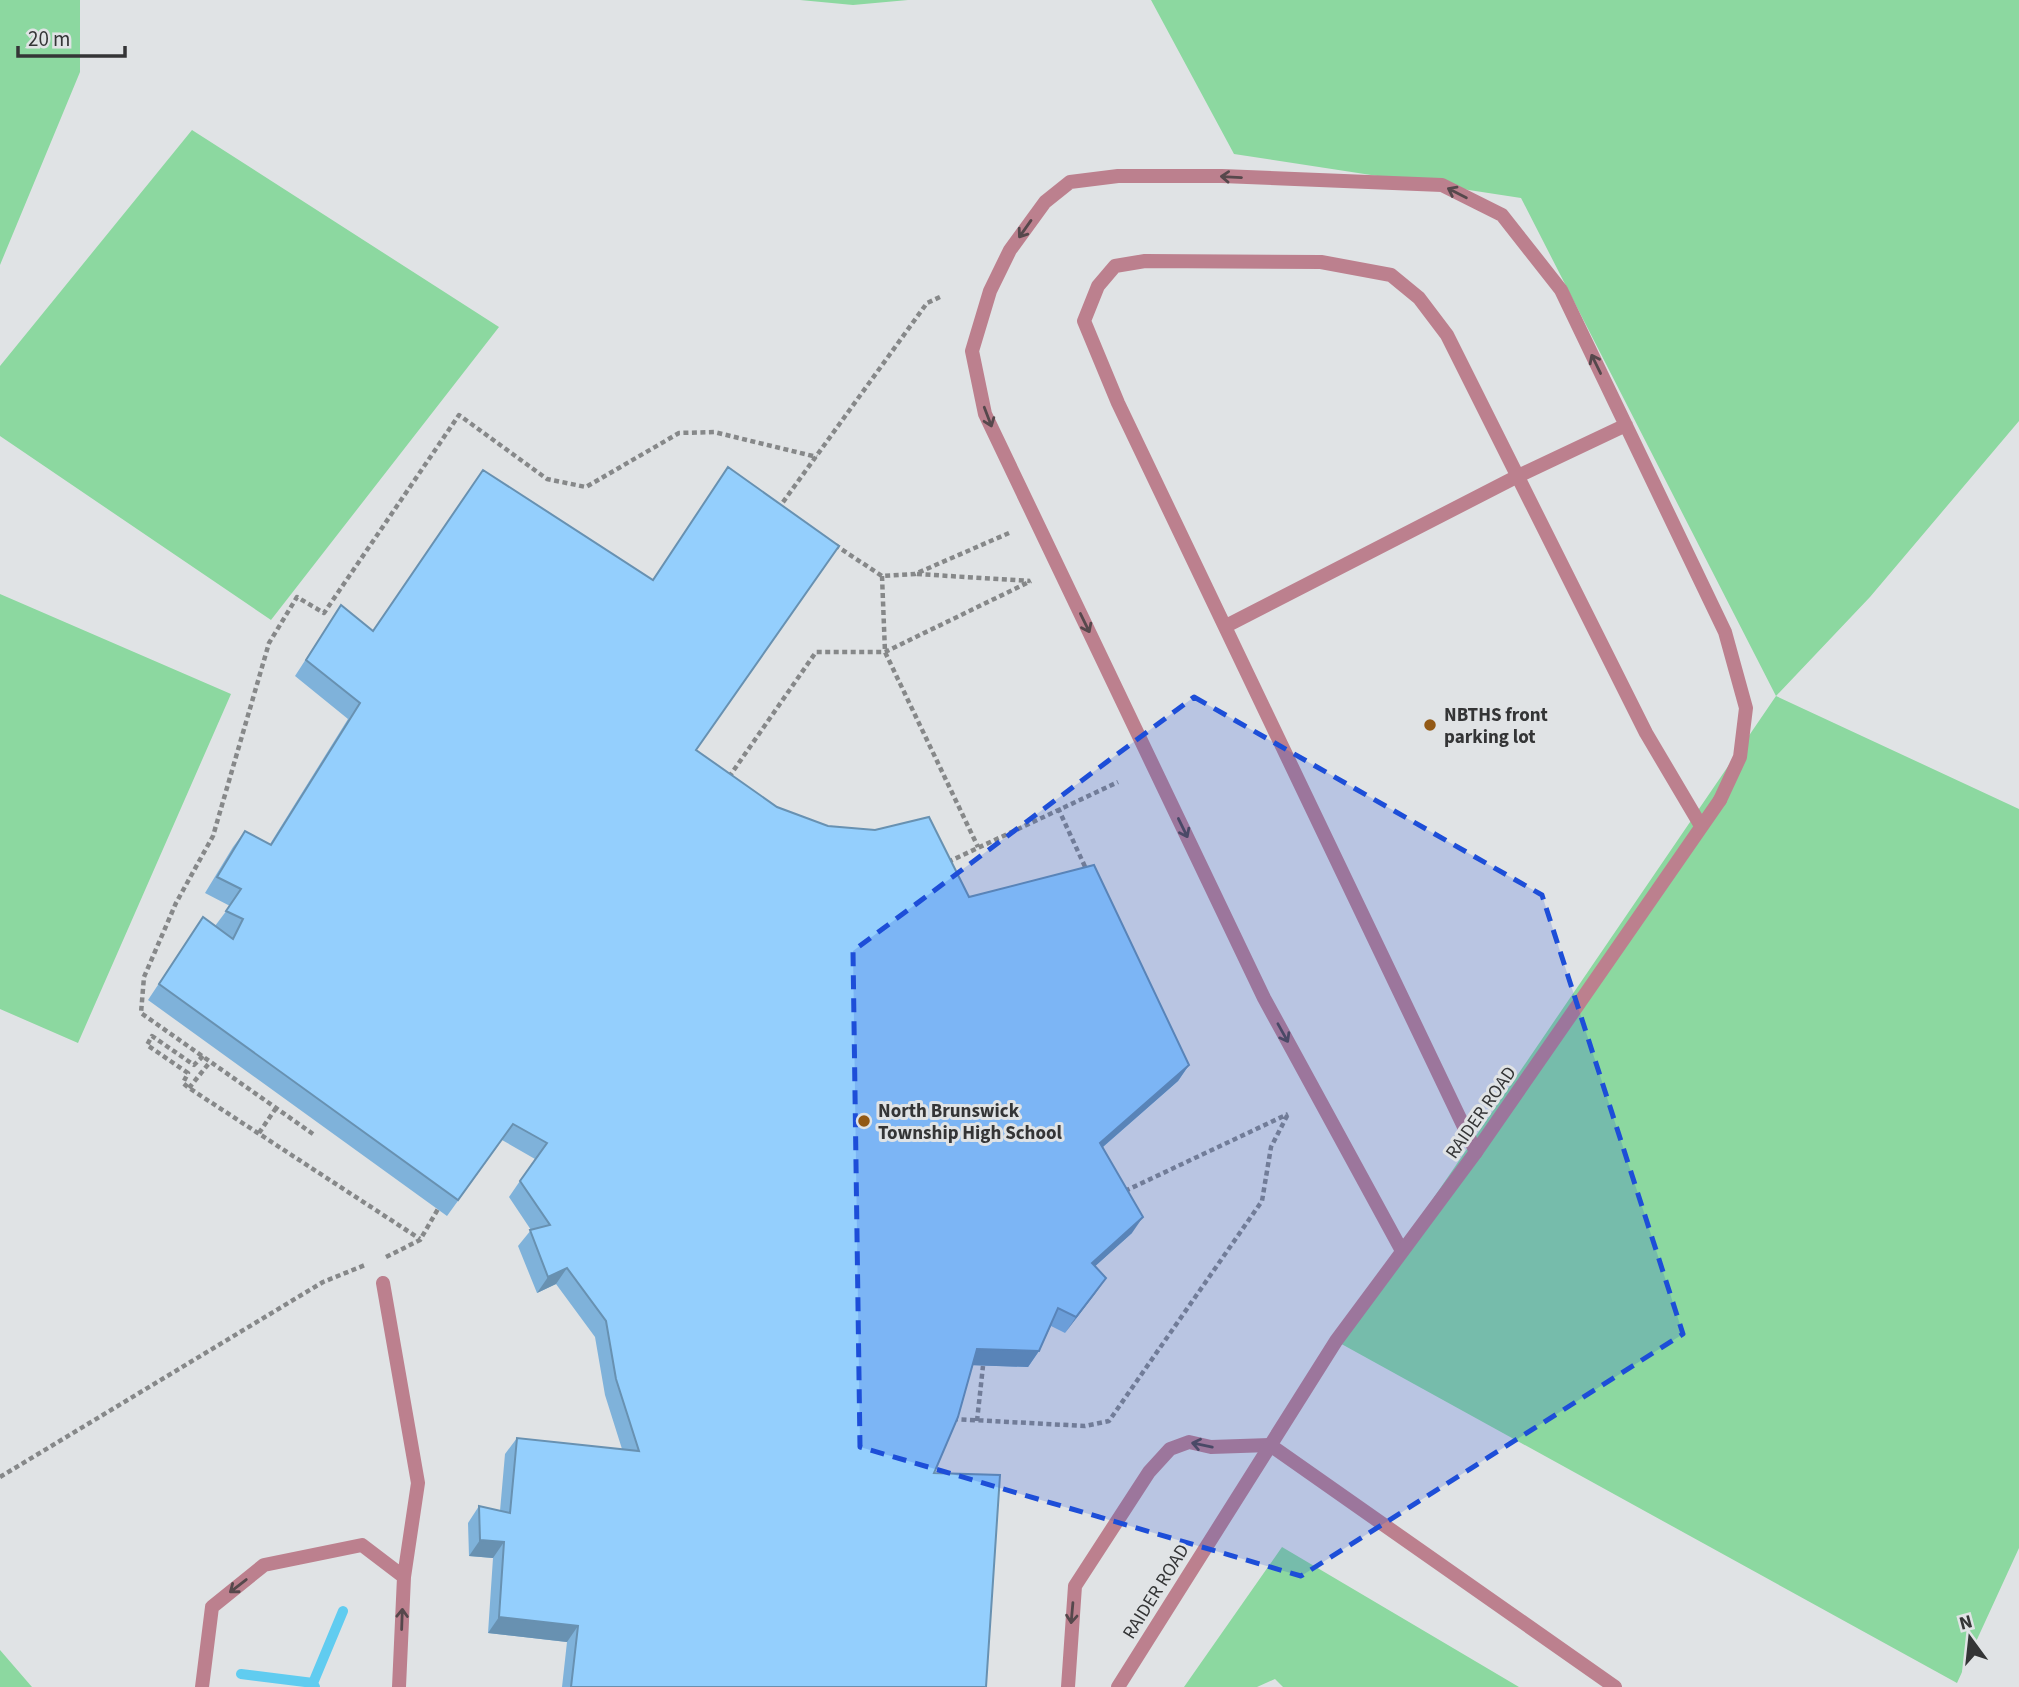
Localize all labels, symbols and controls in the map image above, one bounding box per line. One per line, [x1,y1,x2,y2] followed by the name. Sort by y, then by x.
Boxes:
[18,14,124,58] scale bar
[28,24,70,54] text: 20 m
[1220,170,1243,183] one-way arrow
[1447,185,1468,199] one-way arrow
[1018,219,1032,238] one-way arrow
[1589,354,1603,375] one-way arrow
[983,406,995,428] one-way arrow
[1079,612,1092,633] one-way arrow
[1444,702,1548,751] place label: NBTHS front parking lot
[1422,717,1438,733] marker: NBTHS front parking lot
[1177,817,1190,838] one-way arrow
[1276,1022,1290,1042] one-way arrow
[1439,1061,1523,1165] street label: RAIDER ROAD
[878,1098,1063,1147] place label: North Brunswick Township High School
[856,1113,872,1129] marker: North Brunswick Township High School
[1191,1437,1214,1451] one-way arrow
[1116,1539,1196,1645] street label: RAIDER ROAD
[230,1578,248,1594] one-way arrow
[1065,1601,1078,1624] one-way arrow
[1935,1603,2005,1673] north arrow
[396,1608,409,1631] one-way arrow
[1956,1608,1976,1638] text: N

